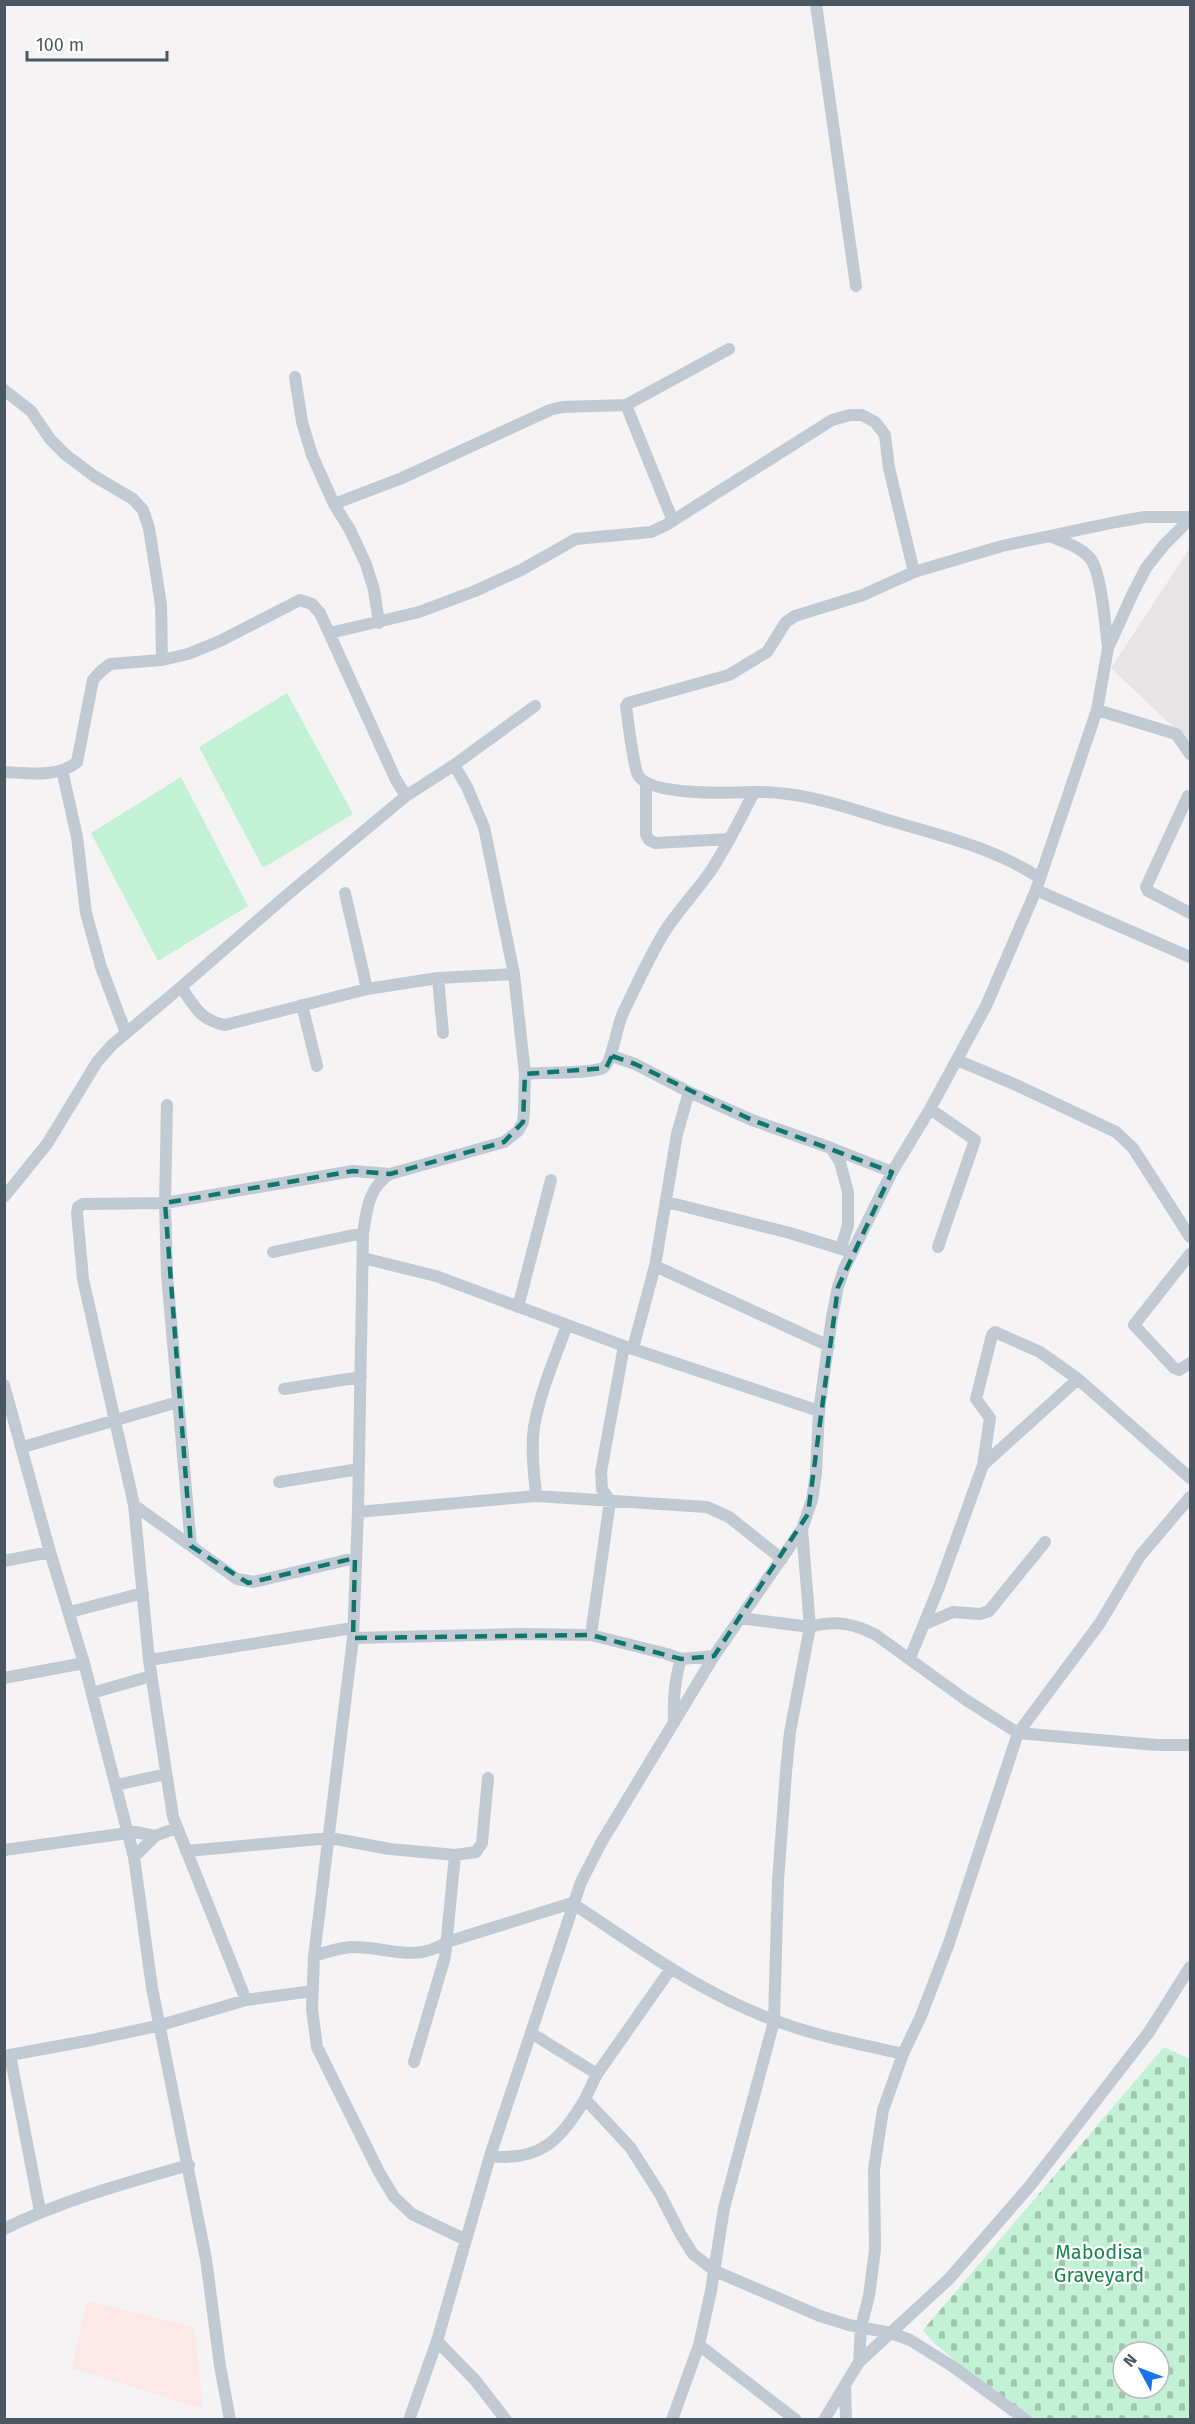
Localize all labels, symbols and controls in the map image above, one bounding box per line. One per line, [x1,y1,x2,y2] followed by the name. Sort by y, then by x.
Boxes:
[27,24,166,62] scale bar
[36,34,84,56] text: 100 m
[1054,2240,1144,2287] park label: Mabodisa Graveyard
[1111,2340,1171,2400] north arrow
[1119,2350,1141,2371] text: N

